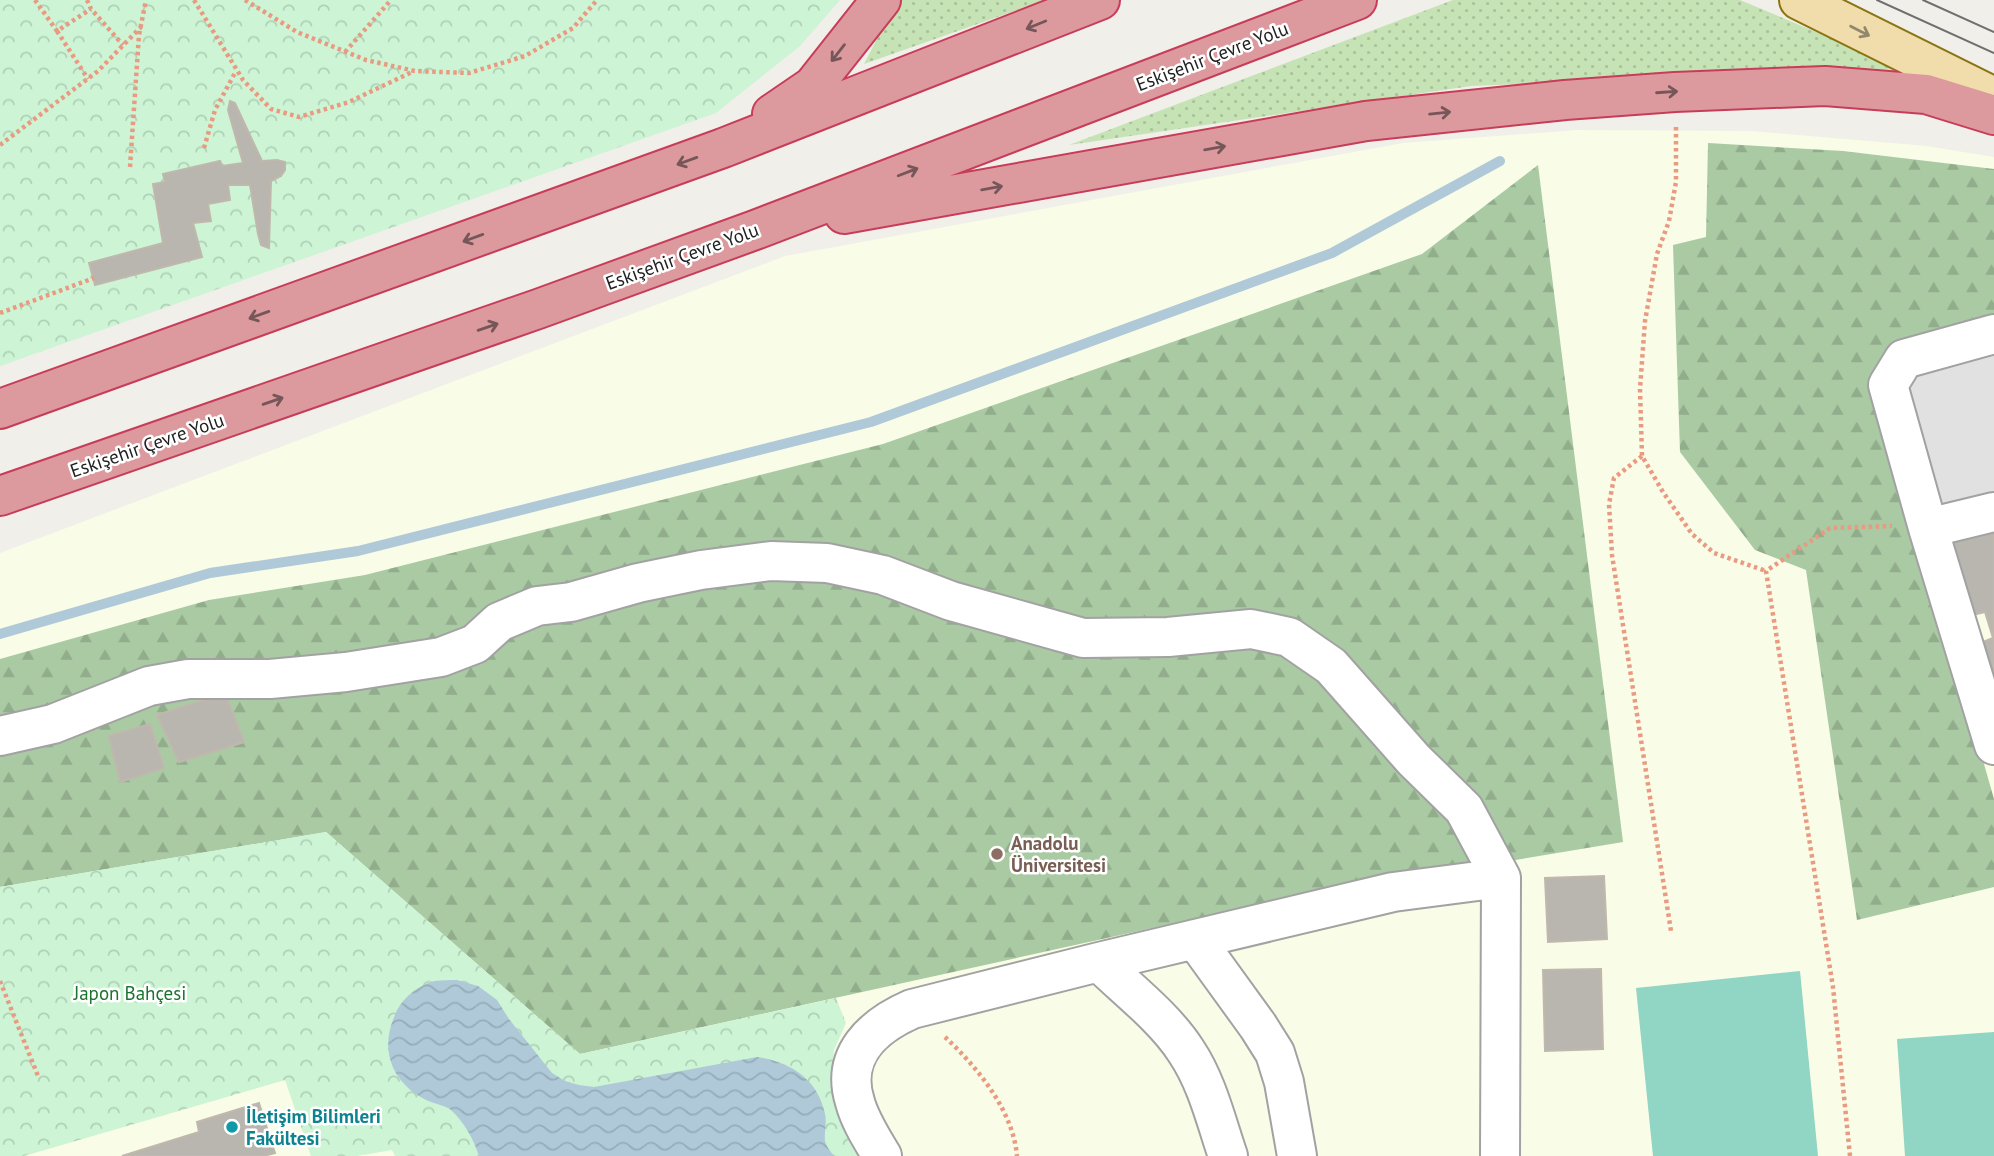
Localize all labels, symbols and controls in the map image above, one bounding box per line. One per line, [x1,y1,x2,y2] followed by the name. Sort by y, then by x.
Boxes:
[1132,16,1292,96] street label: Eskişehir Çevre Yolu
[1026,20,1048,33] one-way arrow
[1849,24,1870,38] one-way arrow
[831,44,846,62] one-way arrow
[1655,85,1677,98] one-way arrow
[1428,106,1451,119] one-way arrow
[1203,141,1226,154] one-way arrow
[677,156,699,168] one-way arrow
[896,164,918,177] one-way arrow
[980,181,1002,194] one-way arrow
[602,217,762,295] street label: Eskişehir Çevre Yolu
[463,233,485,245] one-way arrow
[249,310,271,322] one-way arrow
[476,320,498,332] one-way arrow
[261,394,283,406] one-way arrow
[67,407,227,483] street label: Eskişehir Çevre Yolu
[1011,831,1106,877] place label: Anadolu Üniversitesi
[989,846,1005,862] marker: Anadolu Üniversitesi
[73,981,186,1005] park label: Japon Bahçesi
[246,1104,381,1150] place label: İletişim Bilimleri Fakültesi
[224,1119,240,1135] marker: İletişim Bilimleri Fakültesi

